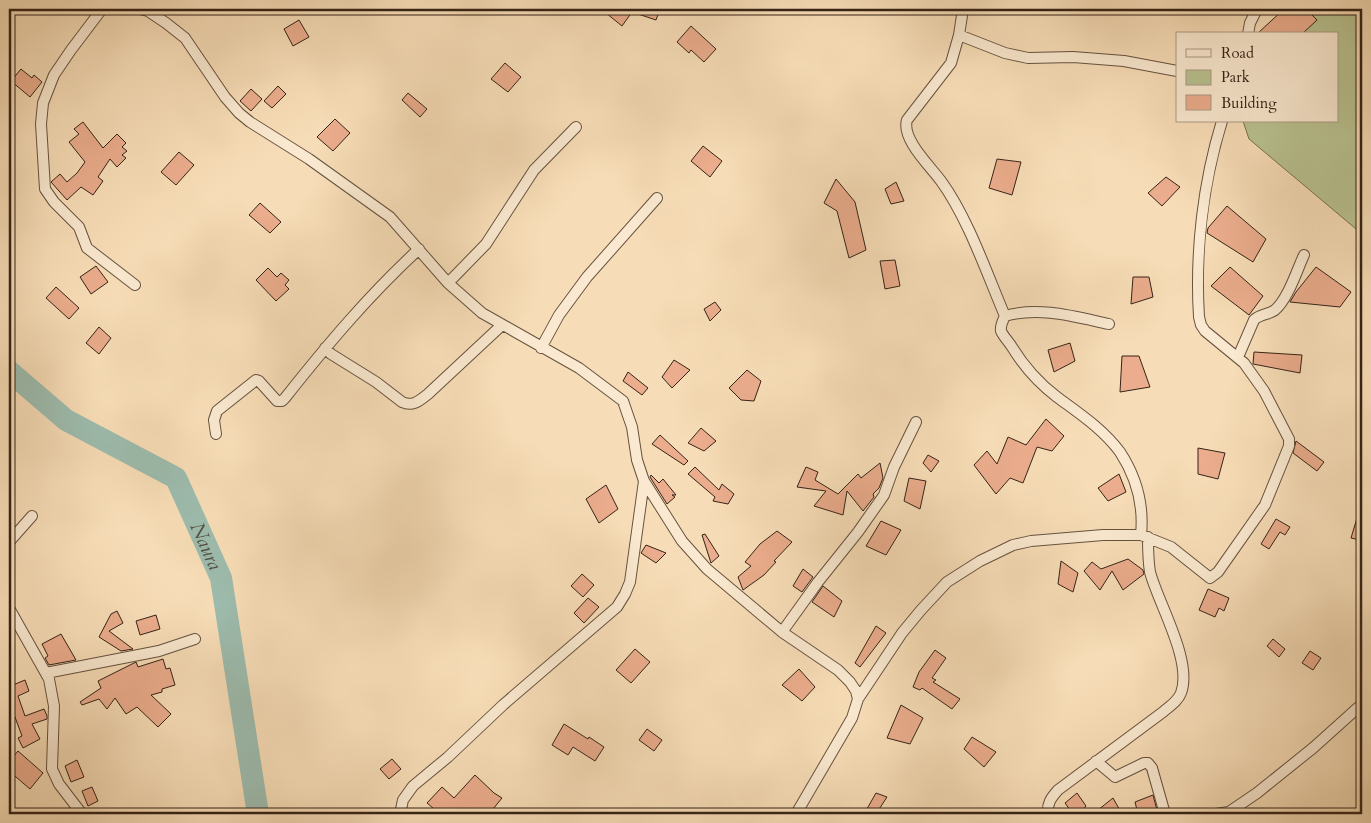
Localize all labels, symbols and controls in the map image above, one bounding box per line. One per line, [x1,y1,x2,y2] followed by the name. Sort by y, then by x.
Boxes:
[1176,32,1338,122] legend
[1221,43,1254,63] text: Road
[1221,67,1250,87] text: Park
[1221,93,1277,113] text: Building
[184,518,229,574] water label: Naura

